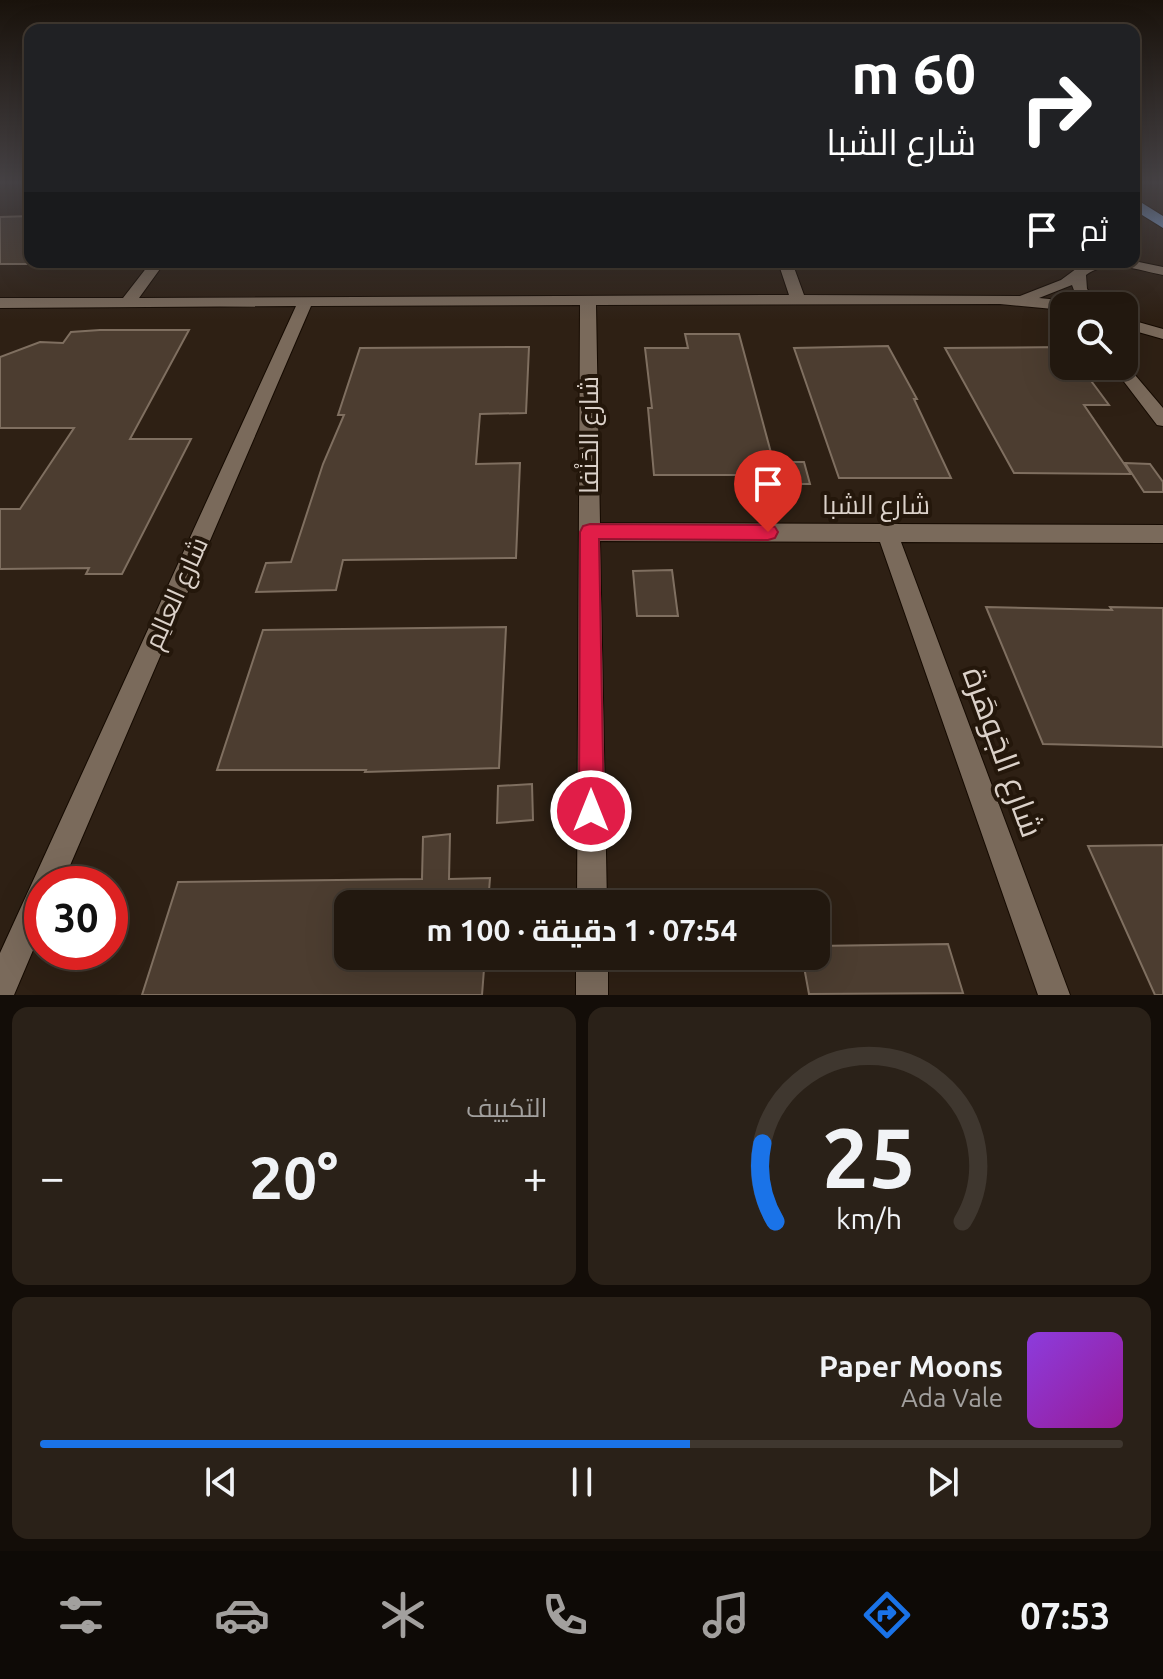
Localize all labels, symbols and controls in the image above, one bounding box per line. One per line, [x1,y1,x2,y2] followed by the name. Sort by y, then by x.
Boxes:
[851,42,976,105] text: 60 m
[1004,56,1108,160] icon: right
[826,121,976,162] text: شارع الشبا
[1020,208,1064,252] icon: arrive
[1080,213,1108,247] text: ثم
[1050,292,1138,380] map controls
[1050,292,1138,380] button: search
[574,376,606,494] street label: شارع الحَنْفا
[734,450,802,532] pin
[746,462,790,506] icon: arrive
[822,490,930,522] street label: شارع الشبا
[138,533,217,655] street label: شارع العالِم
[952,662,1051,843] street label: شارع الجَوهَرة
[549,769,633,853] position arrow
[24,866,128,970] speed limit sign: 30
[427,913,737,947] text: 07:54 · 1 دقيقة · 100 m
[466,1093,548,1122] text: التكييف
[822,1110,916,1204] text: 25
[249,1143,338,1210] text: 20°
[40,1152,65,1201] text: −
[523,1152,548,1201] text: +
[836,1202,902,1234] text: km/h
[819,1349,1003,1383] text: Paper Moons
[901,1383,1003,1412] text: Ada Vale
[199,1460,243,1504] icon: previous
[560,1460,604,1504] icon: pause
[921,1460,965,1504] icon: next
[53,1587,109,1643] icon: filters
[214,1587,270,1643] icon: car
[375,1587,431,1643] icon: climate
[537,1587,593,1643] icon: phone
[698,1587,754,1643] icon: music
[859,1587,915,1643] icon: directions
[1020,1595,1110,1636] text: 07:53

